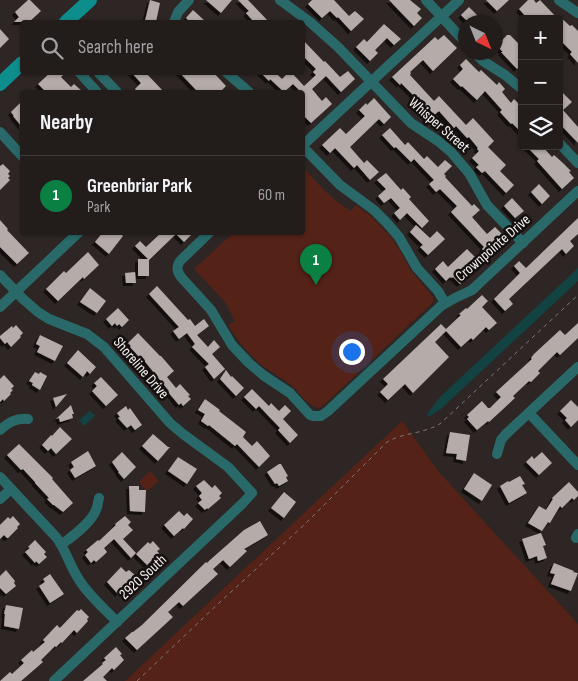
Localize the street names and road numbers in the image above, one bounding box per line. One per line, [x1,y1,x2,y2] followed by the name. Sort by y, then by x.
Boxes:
[404,93,474,157] street label: Whisper Street
[452,210,534,286] street label: Crownpointe Drive
[109,333,173,403] street label: Shoreline Drive
[115,550,171,604] street label: 2920 South

